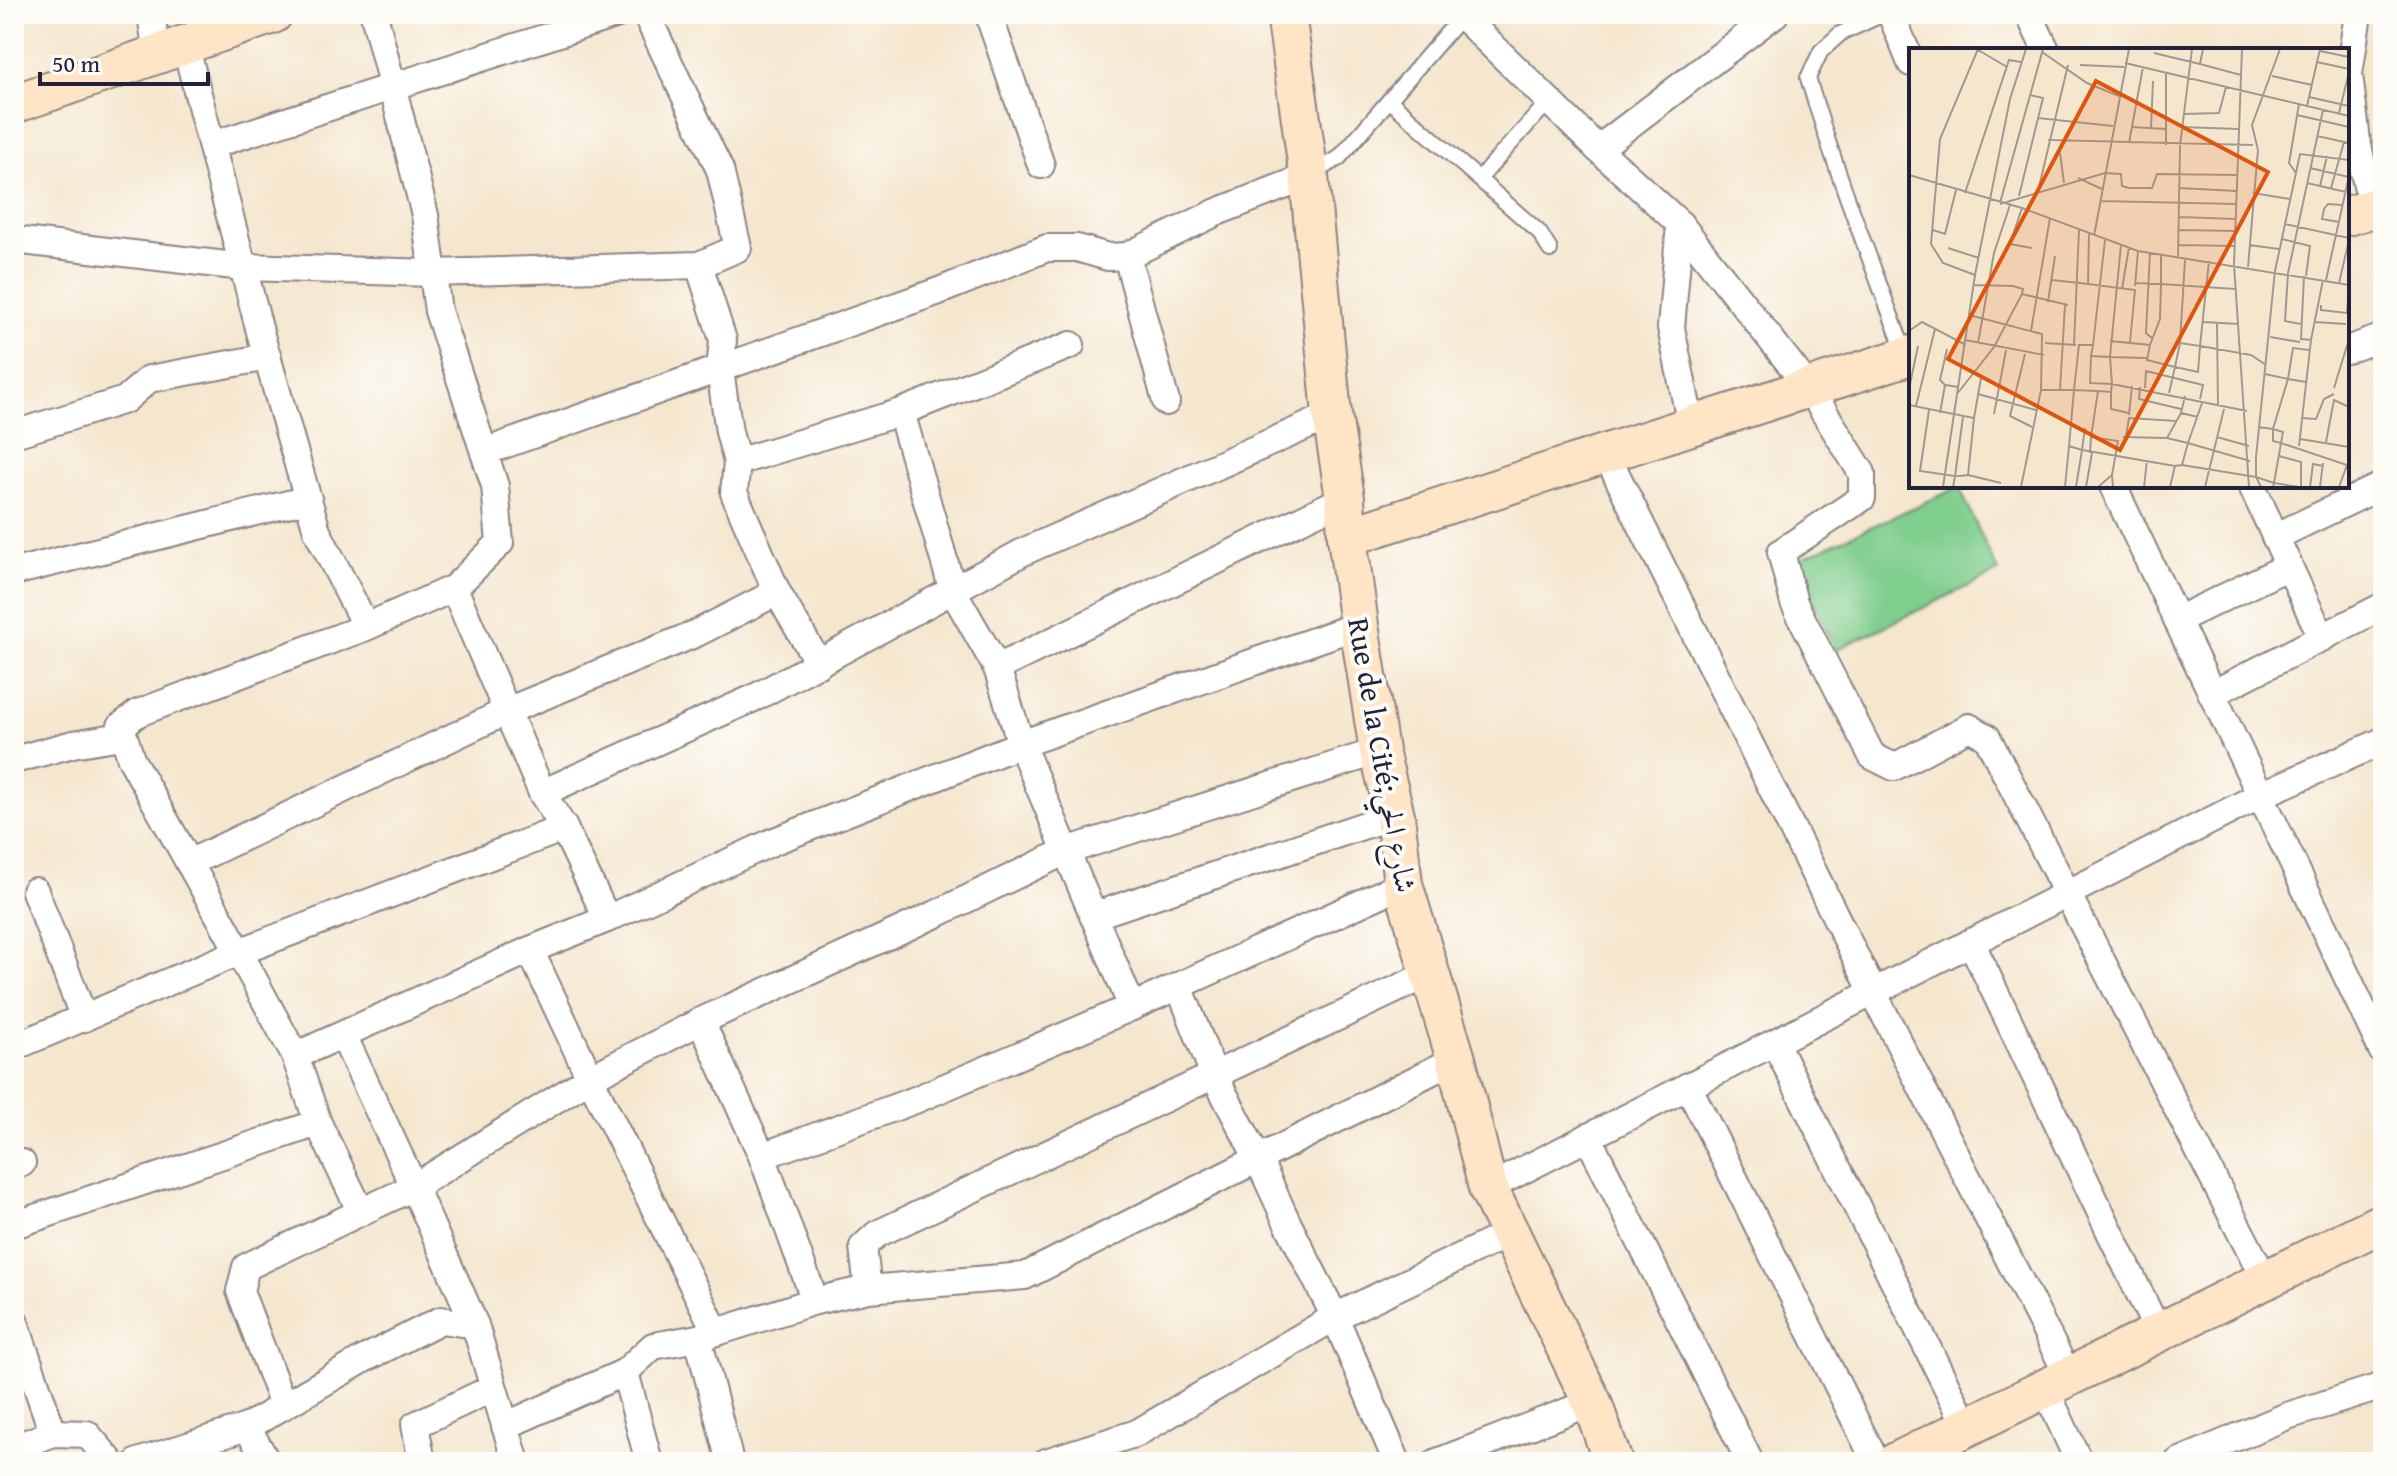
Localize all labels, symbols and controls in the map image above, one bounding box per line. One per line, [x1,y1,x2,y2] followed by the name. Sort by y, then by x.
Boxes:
[40,36,208,86] scale bar
[52,46,100,81] text: 50 m
[1909,48,2349,488] inset map
[1330,614,1429,897] street label: Rue de la Cité;شارع الحي

